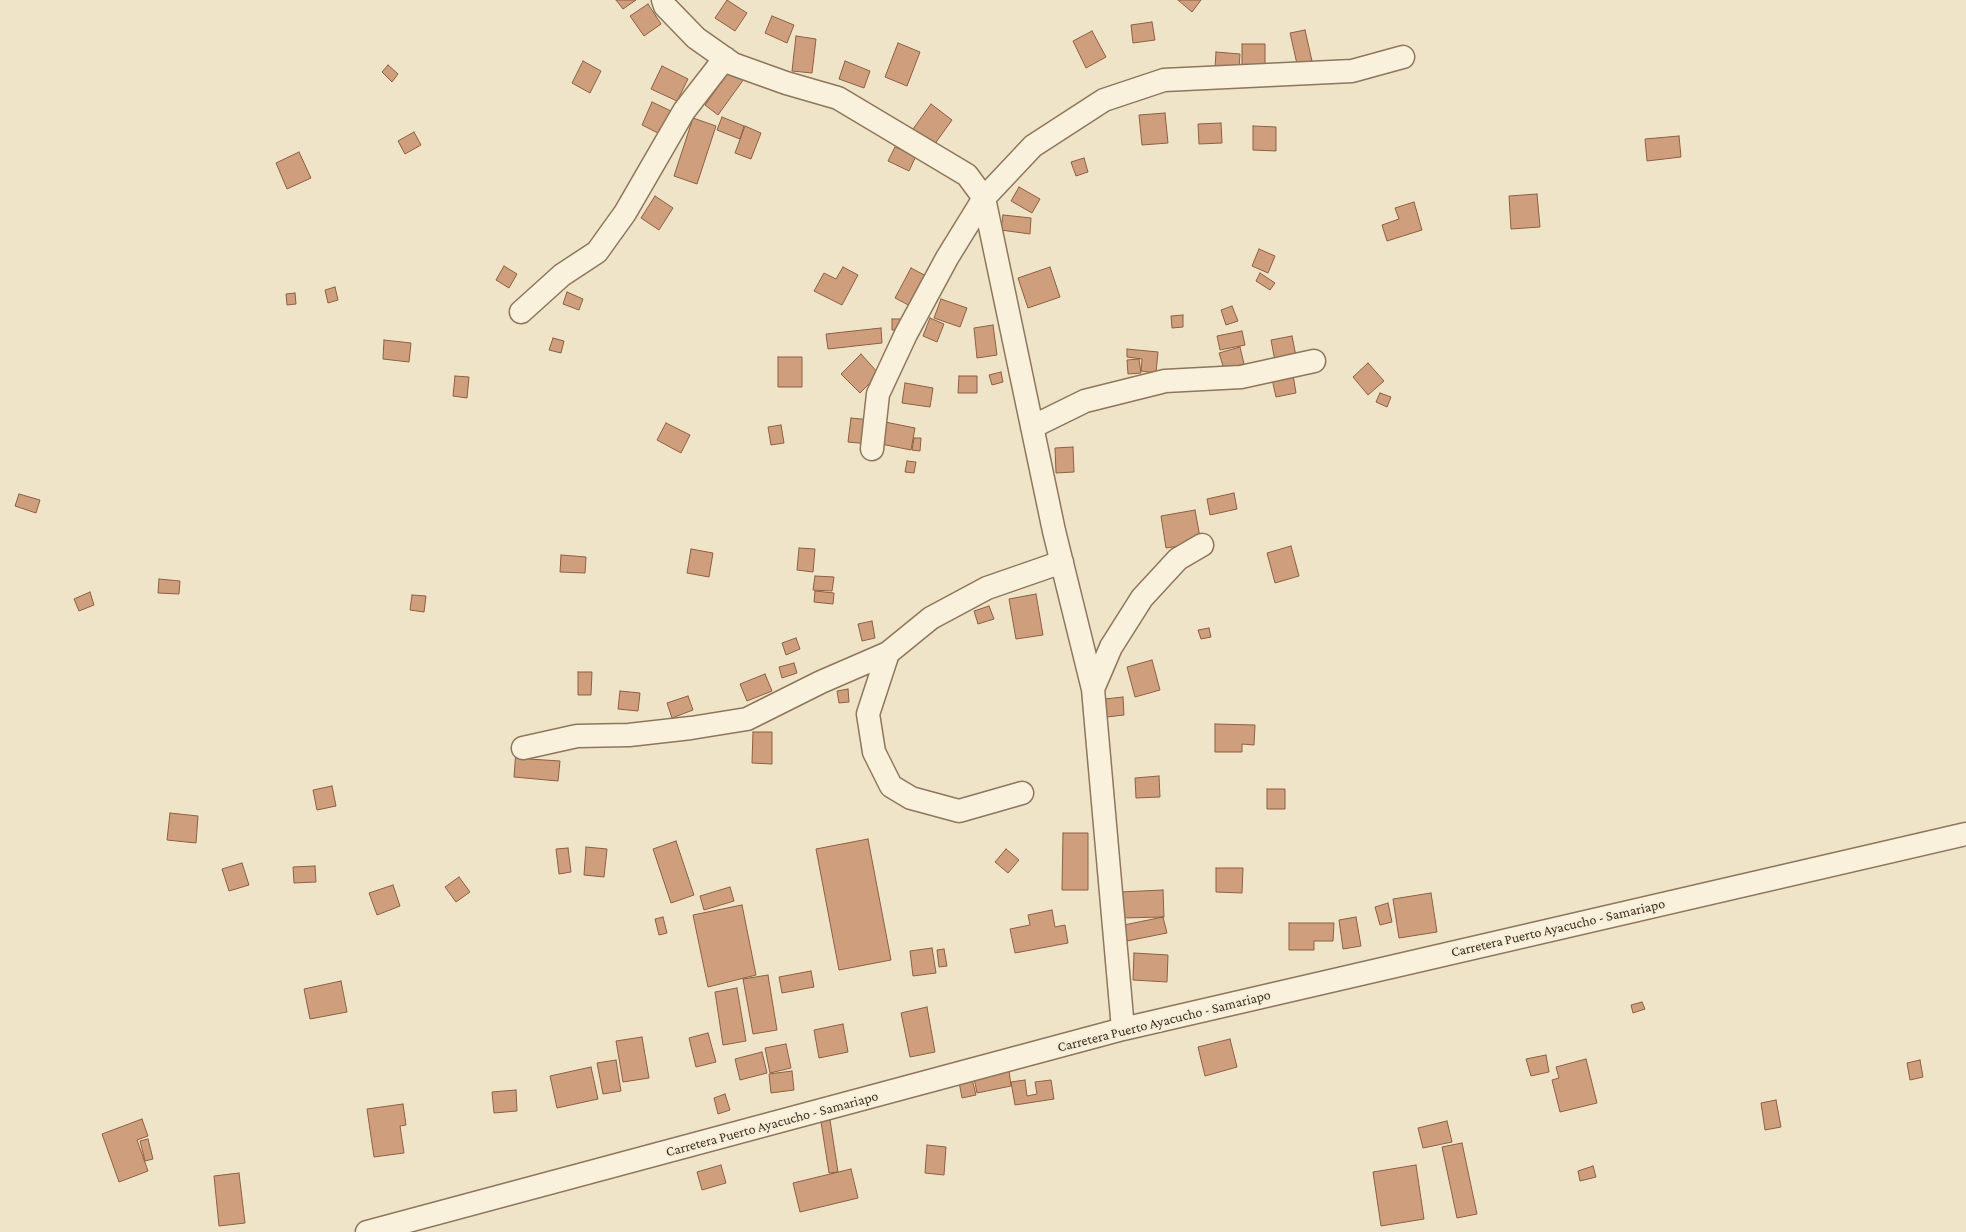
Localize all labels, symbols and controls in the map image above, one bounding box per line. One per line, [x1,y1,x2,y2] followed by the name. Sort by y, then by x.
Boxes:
[1449,895,1667,961] street label: Carretera Puerto Ayacucho - Samariapo
[1056,986,1272,1056] street label: Carretera Puerto Ayacucho - Samariapo
[664,1088,880,1160] street label: Carretera Puerto Ayacucho - Samariapo

